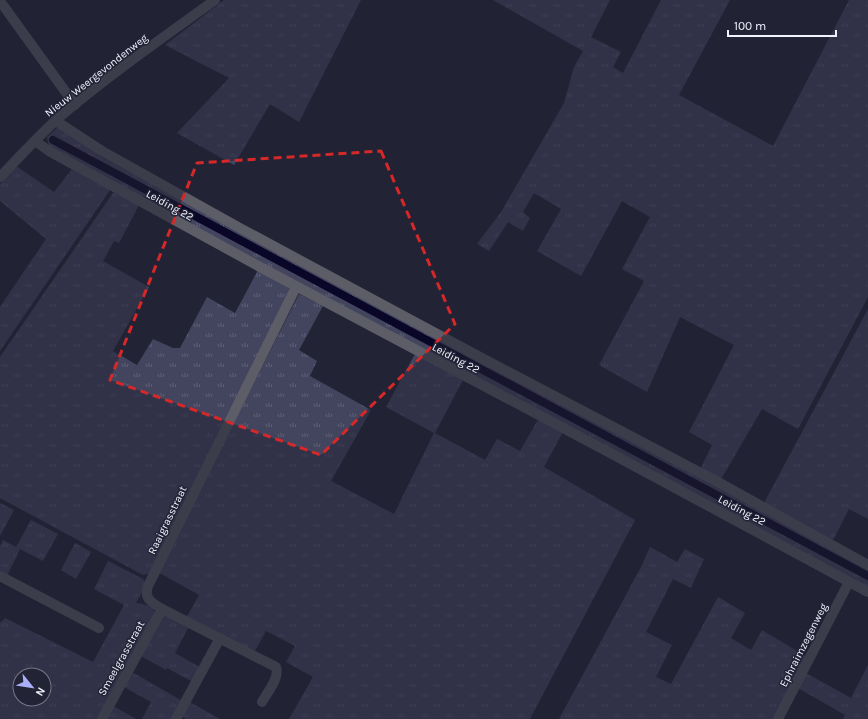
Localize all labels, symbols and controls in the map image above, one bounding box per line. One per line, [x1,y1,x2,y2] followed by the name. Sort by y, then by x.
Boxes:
[728,12,836,38] scale bar
[734,19,766,33] text: 100 m
[42,31,151,120] street label: Nieuw Weergevondenweg
[144,187,196,224] street label: Leiding 22
[430,340,482,376] street label: Leiding 22
[145,484,190,556] street label: Raaigrasstraat
[716,492,768,528] street label: Leiding 22
[777,601,830,689] street label: Ephraimzegenweg
[96,619,147,698] street label: Smeelgrasstraat
[12,667,52,707] north arrow
[33,685,48,698] text: N

